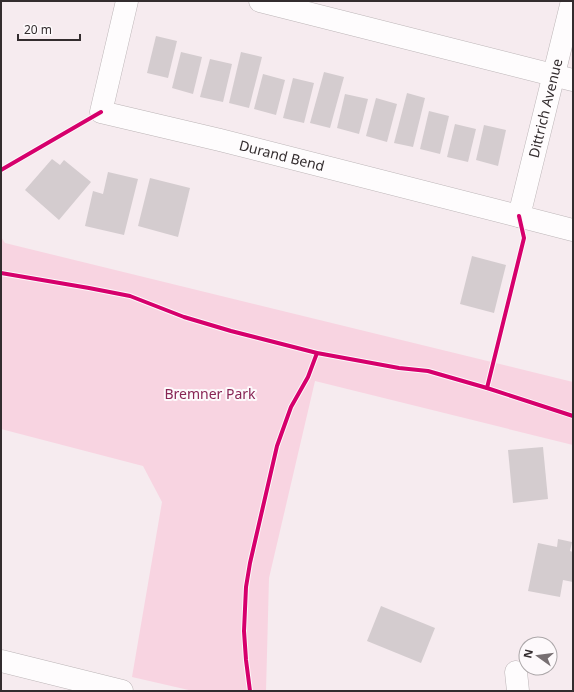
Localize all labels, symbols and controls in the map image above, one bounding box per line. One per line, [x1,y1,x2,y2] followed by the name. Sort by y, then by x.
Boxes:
[18,16,80,42] scale bar
[24,21,52,38] text: 20 m
[524,56,566,160] street label: Dittrich Avenue
[237,135,327,175] street label: Durand Bend
[164,384,256,403] park label: Bremner Park
[518,636,558,676] north arrow
[519,647,536,660] text: N

